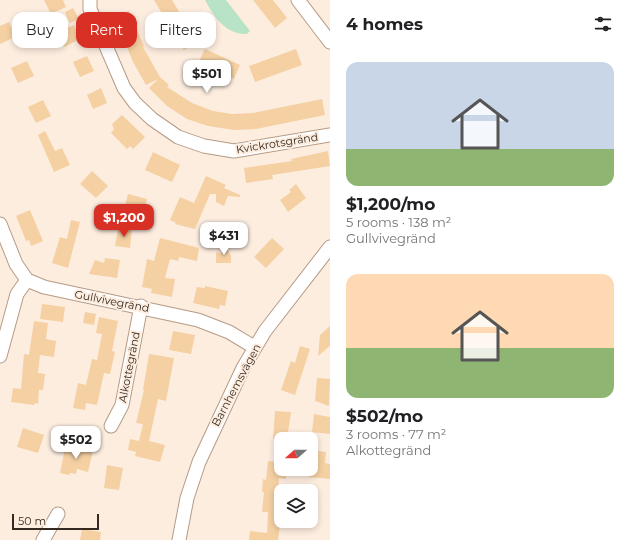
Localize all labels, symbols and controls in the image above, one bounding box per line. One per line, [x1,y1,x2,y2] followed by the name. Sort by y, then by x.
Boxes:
[12,12,68,48] chip: Buy
[76,12,137,48] chip: Rent
[145,12,216,48] chip: Filters
[592,13,614,35] icon: filters
[346,14,423,34] text: 4 homes
[183,60,231,94] pin: $501
[192,65,222,81] text: $501
[444,88,516,160] icon: home
[235,130,319,156] street label: Kvickrotsgränd
[346,194,435,214] text: $1,200/mo
[91,204,157,238] pin: $1,200
[103,209,145,225] text: $1,200
[346,214,451,230] text: 5 rooms · 138 m²
[200,222,248,256] pin: $431
[209,227,239,243] text: $431
[346,230,436,246] text: Gullvivegränd
[73,287,151,315] street label: Gullvivegränd
[444,300,516,372] icon: home
[115,330,143,404] street label: Alkottegränd
[208,341,264,429] street label: Barnhemsvägen
[346,406,423,426] text: $502/mo
[52,426,100,460] pin: $502
[346,426,446,442] text: 3 rooms · 77 m²
[60,431,92,447] text: $502
[274,432,318,476] north arrow
[274,432,318,528] map controls
[346,442,431,458] text: Alkottegränd
[274,484,318,528] button: layers
[12,512,99,531] scale bar
[18,514,46,528] text: 50 m

